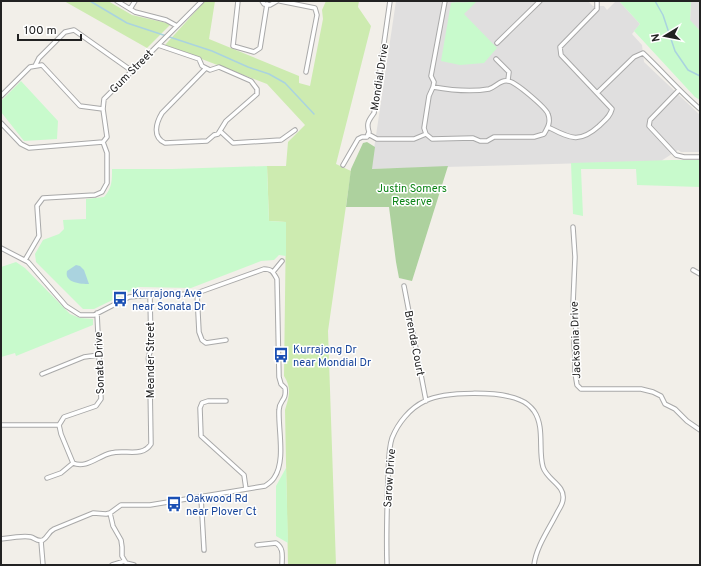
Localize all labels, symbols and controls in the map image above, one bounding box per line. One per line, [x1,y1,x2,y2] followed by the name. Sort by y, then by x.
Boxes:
[18,16,81,42] scale bar
[645,16,685,56] north arrow
[24,23,57,39] text: 100 m
[649,32,664,43] text: N
[368,43,392,112] street label: Mondial Drive
[107,47,156,96] street label: Gum Street
[377,182,447,209] park label: Justin Somers Reserve
[132,287,206,314] place label: Kurrajong Ave near Sonata Dr
[111,290,129,308] bus stop icon: Kurrajong Ave near Sonata Dr
[568,301,584,379] street label: Jacksonia Drive
[401,309,427,377] street label: Brenda Court
[144,322,158,398] street label: Meander Street
[92,331,108,395] street label: Sonata Drive
[293,343,372,370] place label: Kurrajong Dr near Mondial Dr
[272,346,290,364] bus stop icon: Kurrajong Dr near Mondial Dr
[381,448,399,508] street label: Sarow Drive
[186,492,257,519] place label: Oakwood Rd near Plover Ct
[165,495,183,513] bus stop icon: Oakwood Rd near Plover Ct

